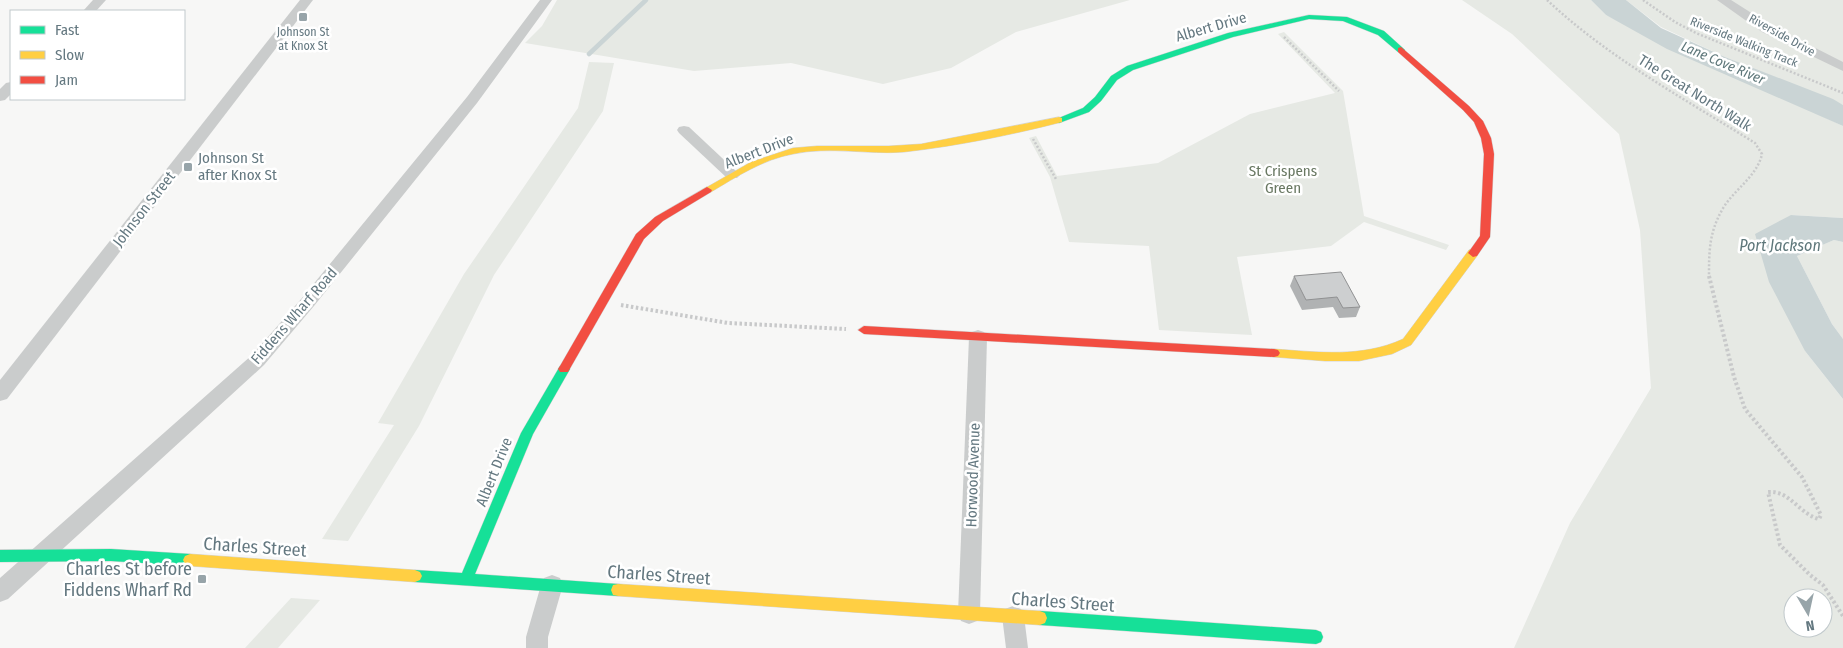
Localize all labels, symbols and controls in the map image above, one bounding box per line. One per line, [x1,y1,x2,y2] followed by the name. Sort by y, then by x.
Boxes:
[1174,8,1248,46] street label: Albert Drive
[10,10,185,100] legend
[297,11,309,23] marker: Johnson St at Knox St
[1746,11,1818,59] street label: Riverside Drive
[1688,14,1800,70] street label: Riverside Walking Track
[55,21,79,39] text: Fast
[277,25,329,53] place label: Johnson St at Knox St
[1679,38,1768,89] water label: Lane Cove River
[55,46,84,64] text: Slow
[1635,51,1755,135] street label: The Great North Walk
[55,71,78,89] text: Jam
[722,130,796,172] street label: Albert Drive
[198,149,277,184] place label: Johnson St after Knox St
[182,161,194,173] marker: Johnson St after Knox St
[1249,162,1317,197] park label: St Crispens Green
[109,168,179,250] street label: Johnson Street
[1739,236,1821,255] water label: Port Jackson
[247,264,341,368] street label: Fiddens Wharf Road
[962,422,984,528] street label: Horwood Avenue
[472,435,516,509] street label: Albert Drive
[203,532,307,562] street label: Charles Street
[64,558,192,601] place label: Charles St before Fiddens Wharf Rd
[607,560,711,590] street label: Charles Street
[196,573,208,585] marker: Charles St before Fiddens Wharf Rd
[1011,587,1115,617] street label: Charles Street
[1783,588,1833,638] north arrow
[1804,616,1815,634] text: N

